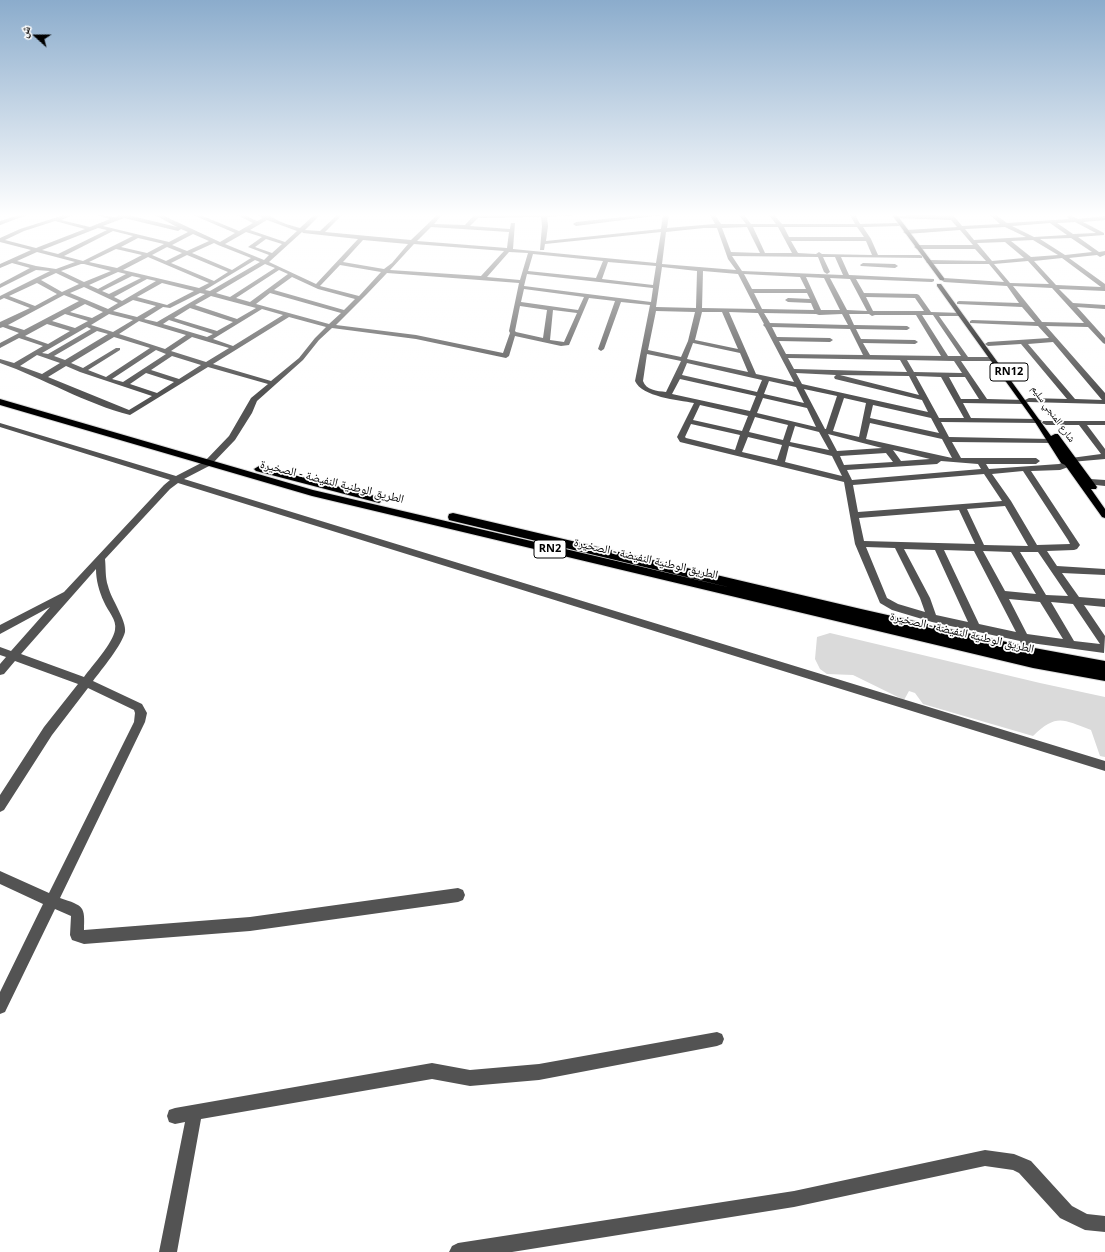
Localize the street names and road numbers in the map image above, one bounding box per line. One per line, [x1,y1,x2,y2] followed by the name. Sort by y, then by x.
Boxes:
[990,363,1028,381] road number: RN12
[1028,383,1078,445] street label: شارع المنجي سليم
[259,457,405,507] street label: الطريق الوطنية النفيضة - الصخيرة
[572,535,720,583] street label: الطريق الوطنية النفيضة - الصخيرة
[534,540,566,558] road number: RN2
[888,609,1036,657] street label: الطريق الوطنية النفيضة - الصخيرة

